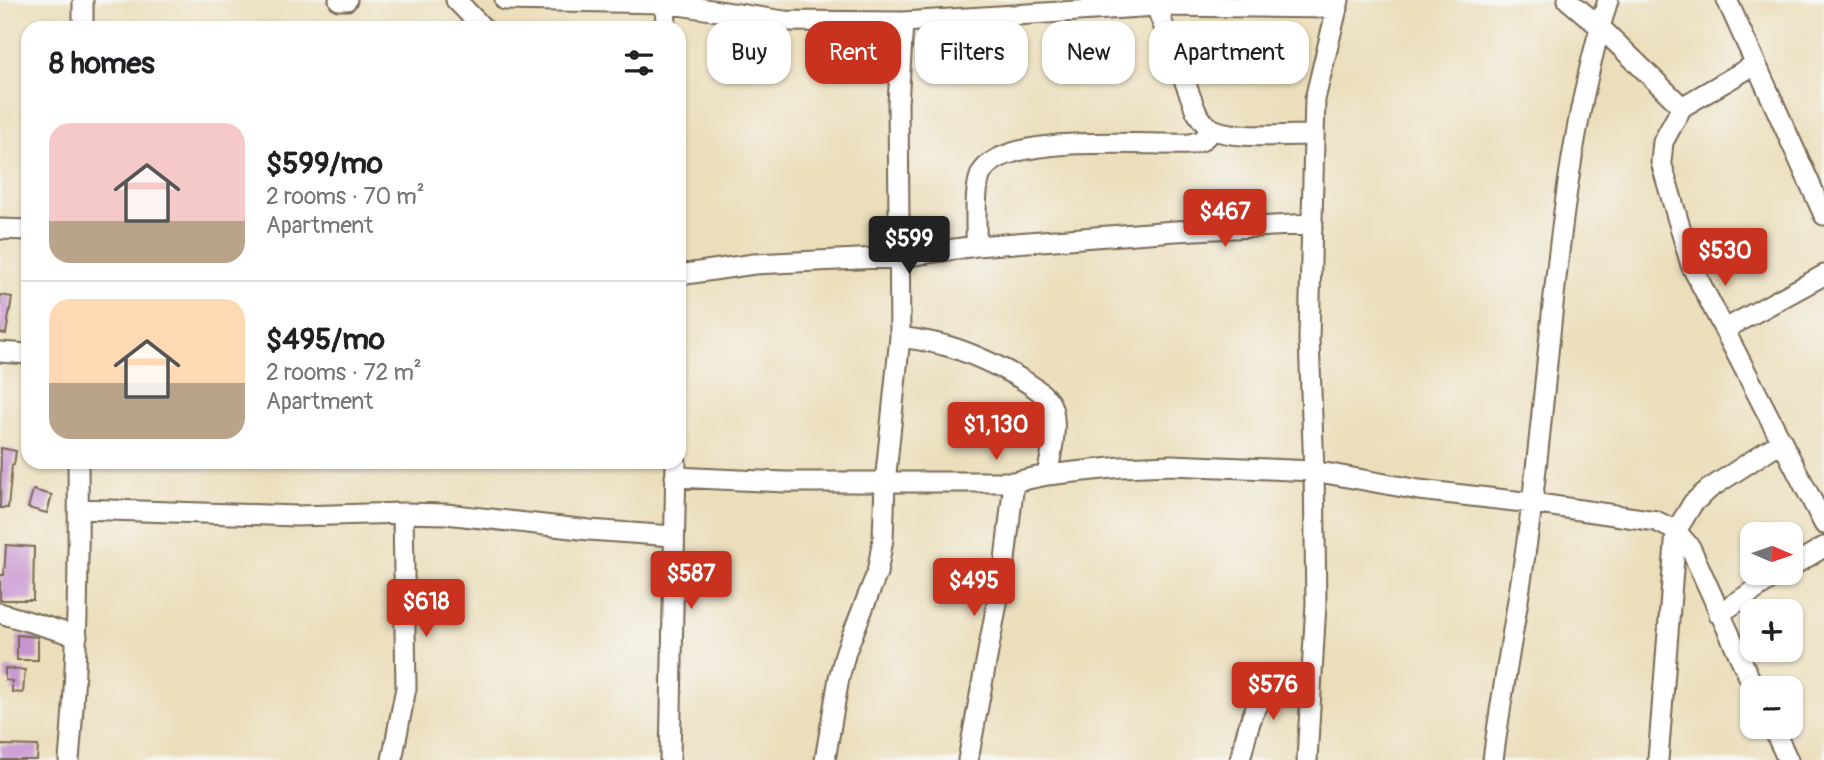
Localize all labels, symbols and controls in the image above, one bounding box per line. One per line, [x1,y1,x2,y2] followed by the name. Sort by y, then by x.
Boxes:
[707,21,791,84] chip: Buy
[805,21,901,84] chip: Rent
[915,21,1028,84] chip: Filters
[1042,21,1135,84] chip: New
[1149,21,1309,84] chip: Apartment
[620,44,658,82] icon: filters
[49,45,155,82] text: 8 homes
[266,145,383,182] text: $599/mo
[105,151,189,235] icon: home
[266,182,425,211] text: 2 rooms · 70 m²
[1184,190,1266,249] pin: $467
[1199,197,1251,226] text: $467
[266,211,373,240] text: Apartment
[868,216,950,276] pin: $599
[885,224,933,253] text: $599
[1684,229,1766,288] pin: $530
[1698,236,1752,265] text: $530
[266,321,385,358] text: $495/mo
[105,327,189,411] icon: home
[266,358,422,387] text: 2 rooms · 72 m²
[266,387,373,416] text: Apartment
[939,402,1053,462] pin: $1,130
[964,410,1028,439] text: $1,130
[1740,522,1802,584] north arrow
[1740,522,1803,739] map controls
[650,552,732,611] pin: $587
[933,558,1015,618] pin: $495
[667,559,715,588] text: $587
[949,566,999,595] text: $495
[385,580,467,639] pin: $618
[403,587,449,616] text: $618
[1740,599,1803,662] button: +
[1232,662,1314,722] pin: $576
[1248,670,1298,699] text: $576
[1740,676,1803,739] button: −

